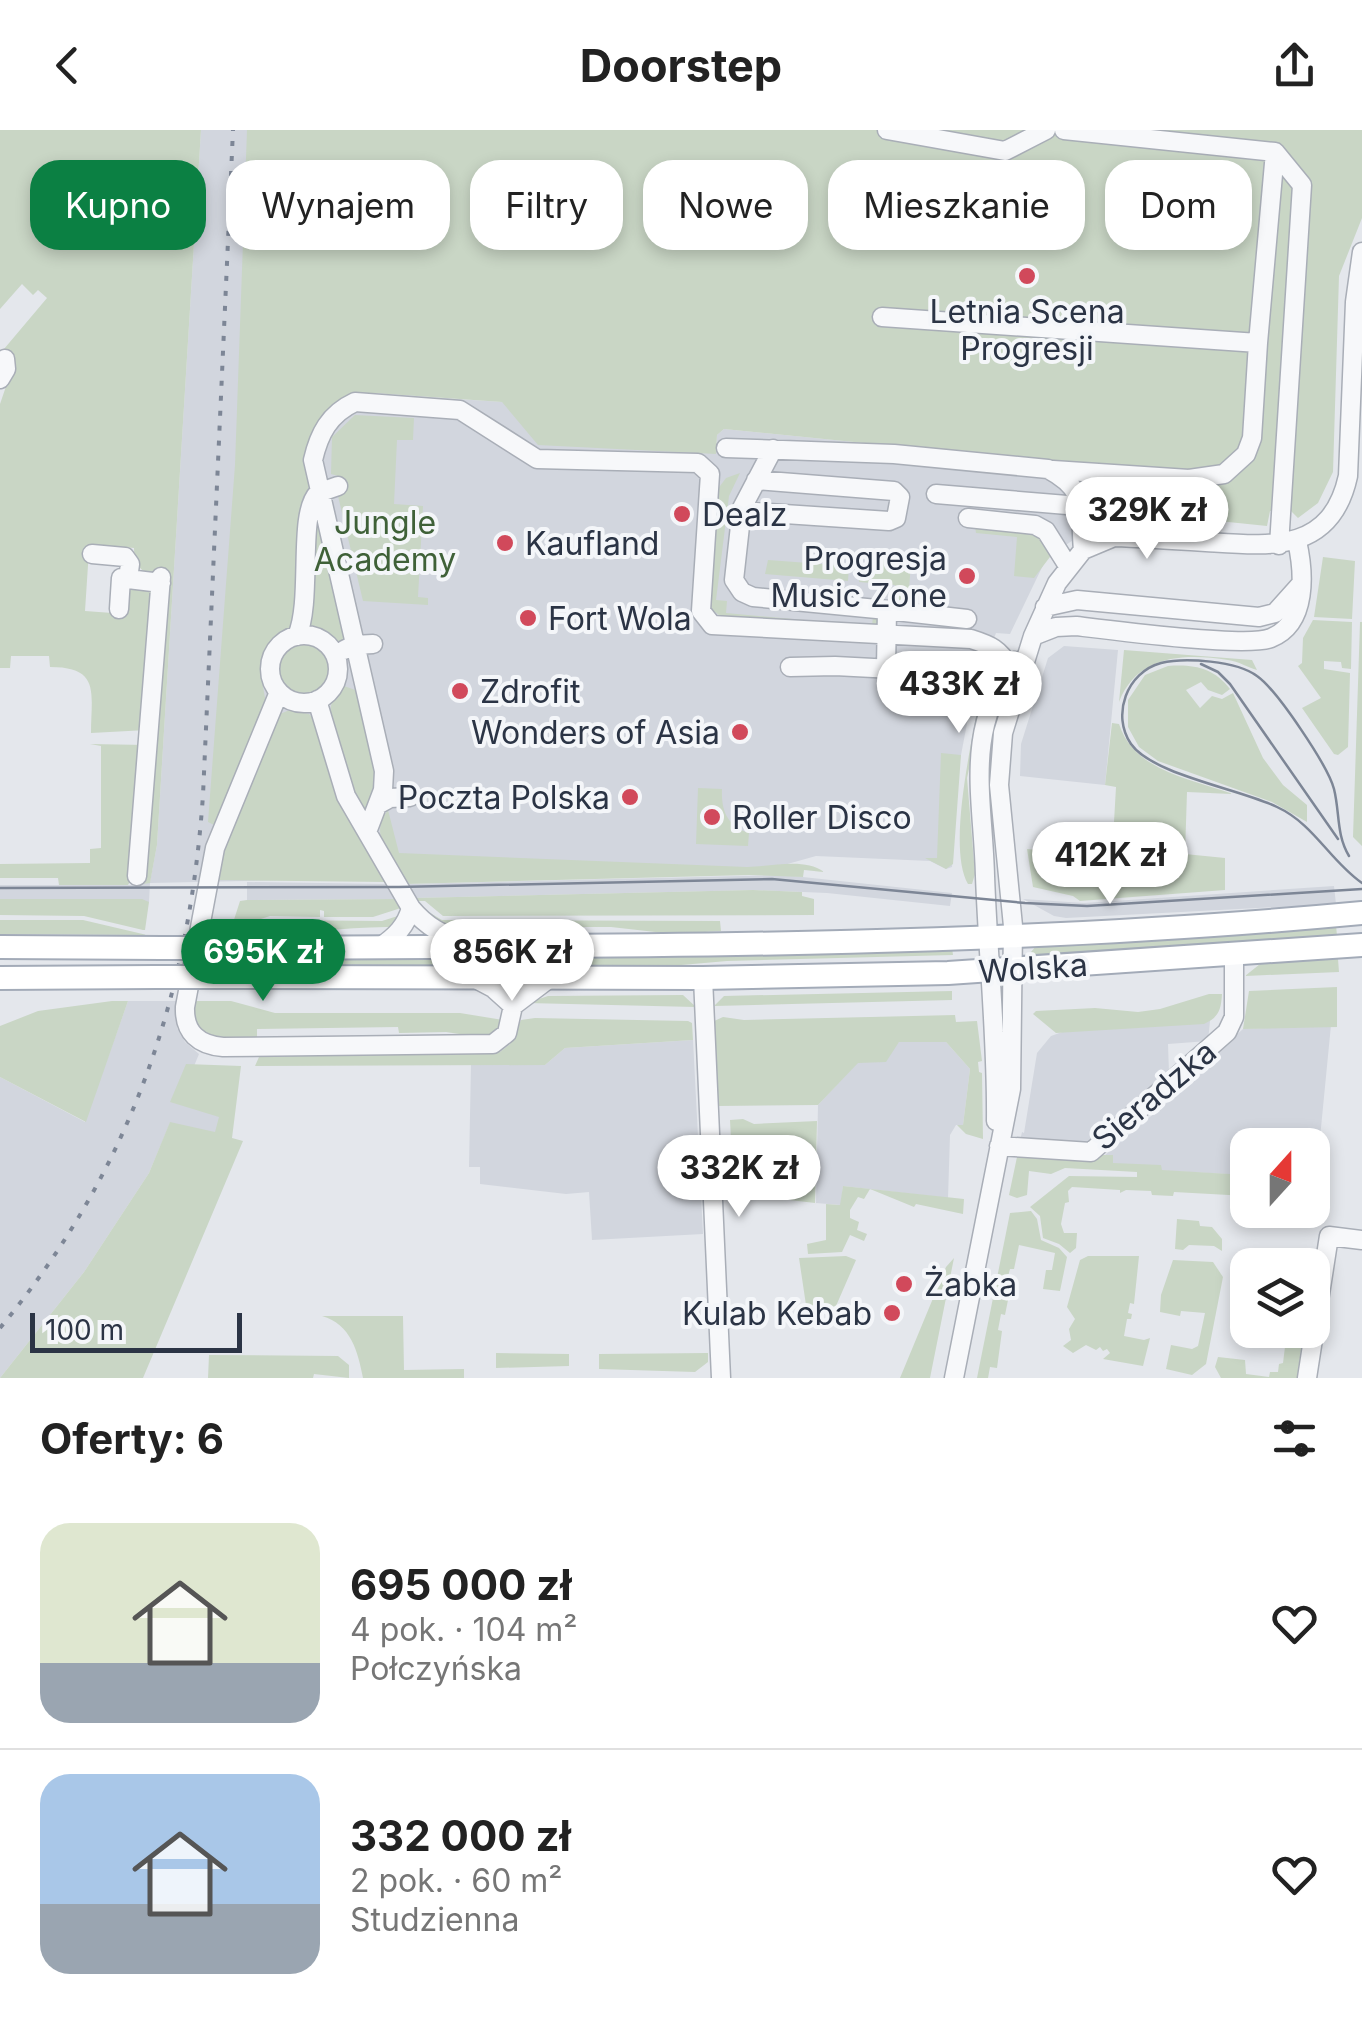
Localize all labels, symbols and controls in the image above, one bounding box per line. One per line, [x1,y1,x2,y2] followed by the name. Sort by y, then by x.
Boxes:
[40,38,95,93] icon: back
[580,38,782,93] text: Doorstep
[1267,38,1322,93] icon: share
[30,160,206,250] chip: Kupno
[226,160,450,250] chip: Wynajem
[470,160,623,250] chip: Filtry
[643,160,808,250] chip: Nowe
[828,160,1085,250] chip: Mieszkanie
[1105,160,1252,250] chip: Dom
[1016,265,1038,287] marker: Letnia Scena Progresji
[929,292,1125,368] place label: Letnia Scena Progresji
[1055,477,1239,562] pin: 329K zł
[1087,490,1207,529] text: 329K zł
[702,495,787,534] place label: Dealz
[314,503,456,579] park label: Jungle Academy
[671,503,693,525] marker: Dealz
[525,524,659,563] place label: Kaufland
[494,532,516,554] marker: Kaufland
[770,539,947,615] place label: Progresja Music Zone
[956,565,978,587] marker: Progresja Music Zone
[548,599,692,638] place label: Fort Wola
[517,607,539,629] marker: Fort Wola
[867,651,1051,736] pin: 433K zł
[899,664,1019,703] text: 433K zł
[480,672,580,711] place label: Zdrofit
[449,680,471,702] marker: Zdrofit
[471,713,720,752] place label: Wonders of Asia
[729,721,751,743] marker: Wonders of Asia
[398,778,610,817] place label: Poczta Polska
[619,786,641,808] marker: Poczta Polska
[732,798,912,837] place label: Roller Disco
[701,806,723,828] marker: Roller Disco
[1018,822,1202,907] pin: 412K zł
[1054,835,1166,874] text: 412K zł
[171,919,355,1004] pin: 695K zł
[420,919,604,1004] pin: 856K zł
[203,932,323,971] text: 695K zł
[452,932,572,971] text: 856K zł
[977,945,1089,991] street label: Wolska
[1084,1032,1224,1158] street label: Sieradzka
[1230,1128,1330,1228] north arrow
[1230,1128,1330,1348] map controls
[647,1135,831,1220] pin: 332K zł
[679,1148,799,1187] text: 332K zł
[1230,1248,1330,1348] button: layers
[924,1265,1017,1304] place label: Żabka
[893,1273,915,1295] marker: Żabka
[682,1294,872,1333] place label: Kulab Kebab
[881,1302,903,1324] marker: Kulab Kebab
[30,1308,242,1352] scale bar
[45,1313,124,1347] text: 100 m
[1267,1411,1322,1466] icon: filters
[40,1413,224,1464] text: Oferty: 6
[350,1559,572,1610] text: 695 000 zł
[120,1563,240,1683] icon: home
[1267,1596,1322,1651] icon: heart
[350,1610,578,1649] text: 4 pok. · 104 m²
[350,1649,522,1688] text: Połczyńska
[350,1810,571,1861] text: 332 000 zł
[120,1814,240,1934] icon: home
[1267,1847,1322,1902] icon: heart
[350,1861,563,1900] text: 2 pok. · 60 m²
[350,1900,519,1939] text: Studzienna

